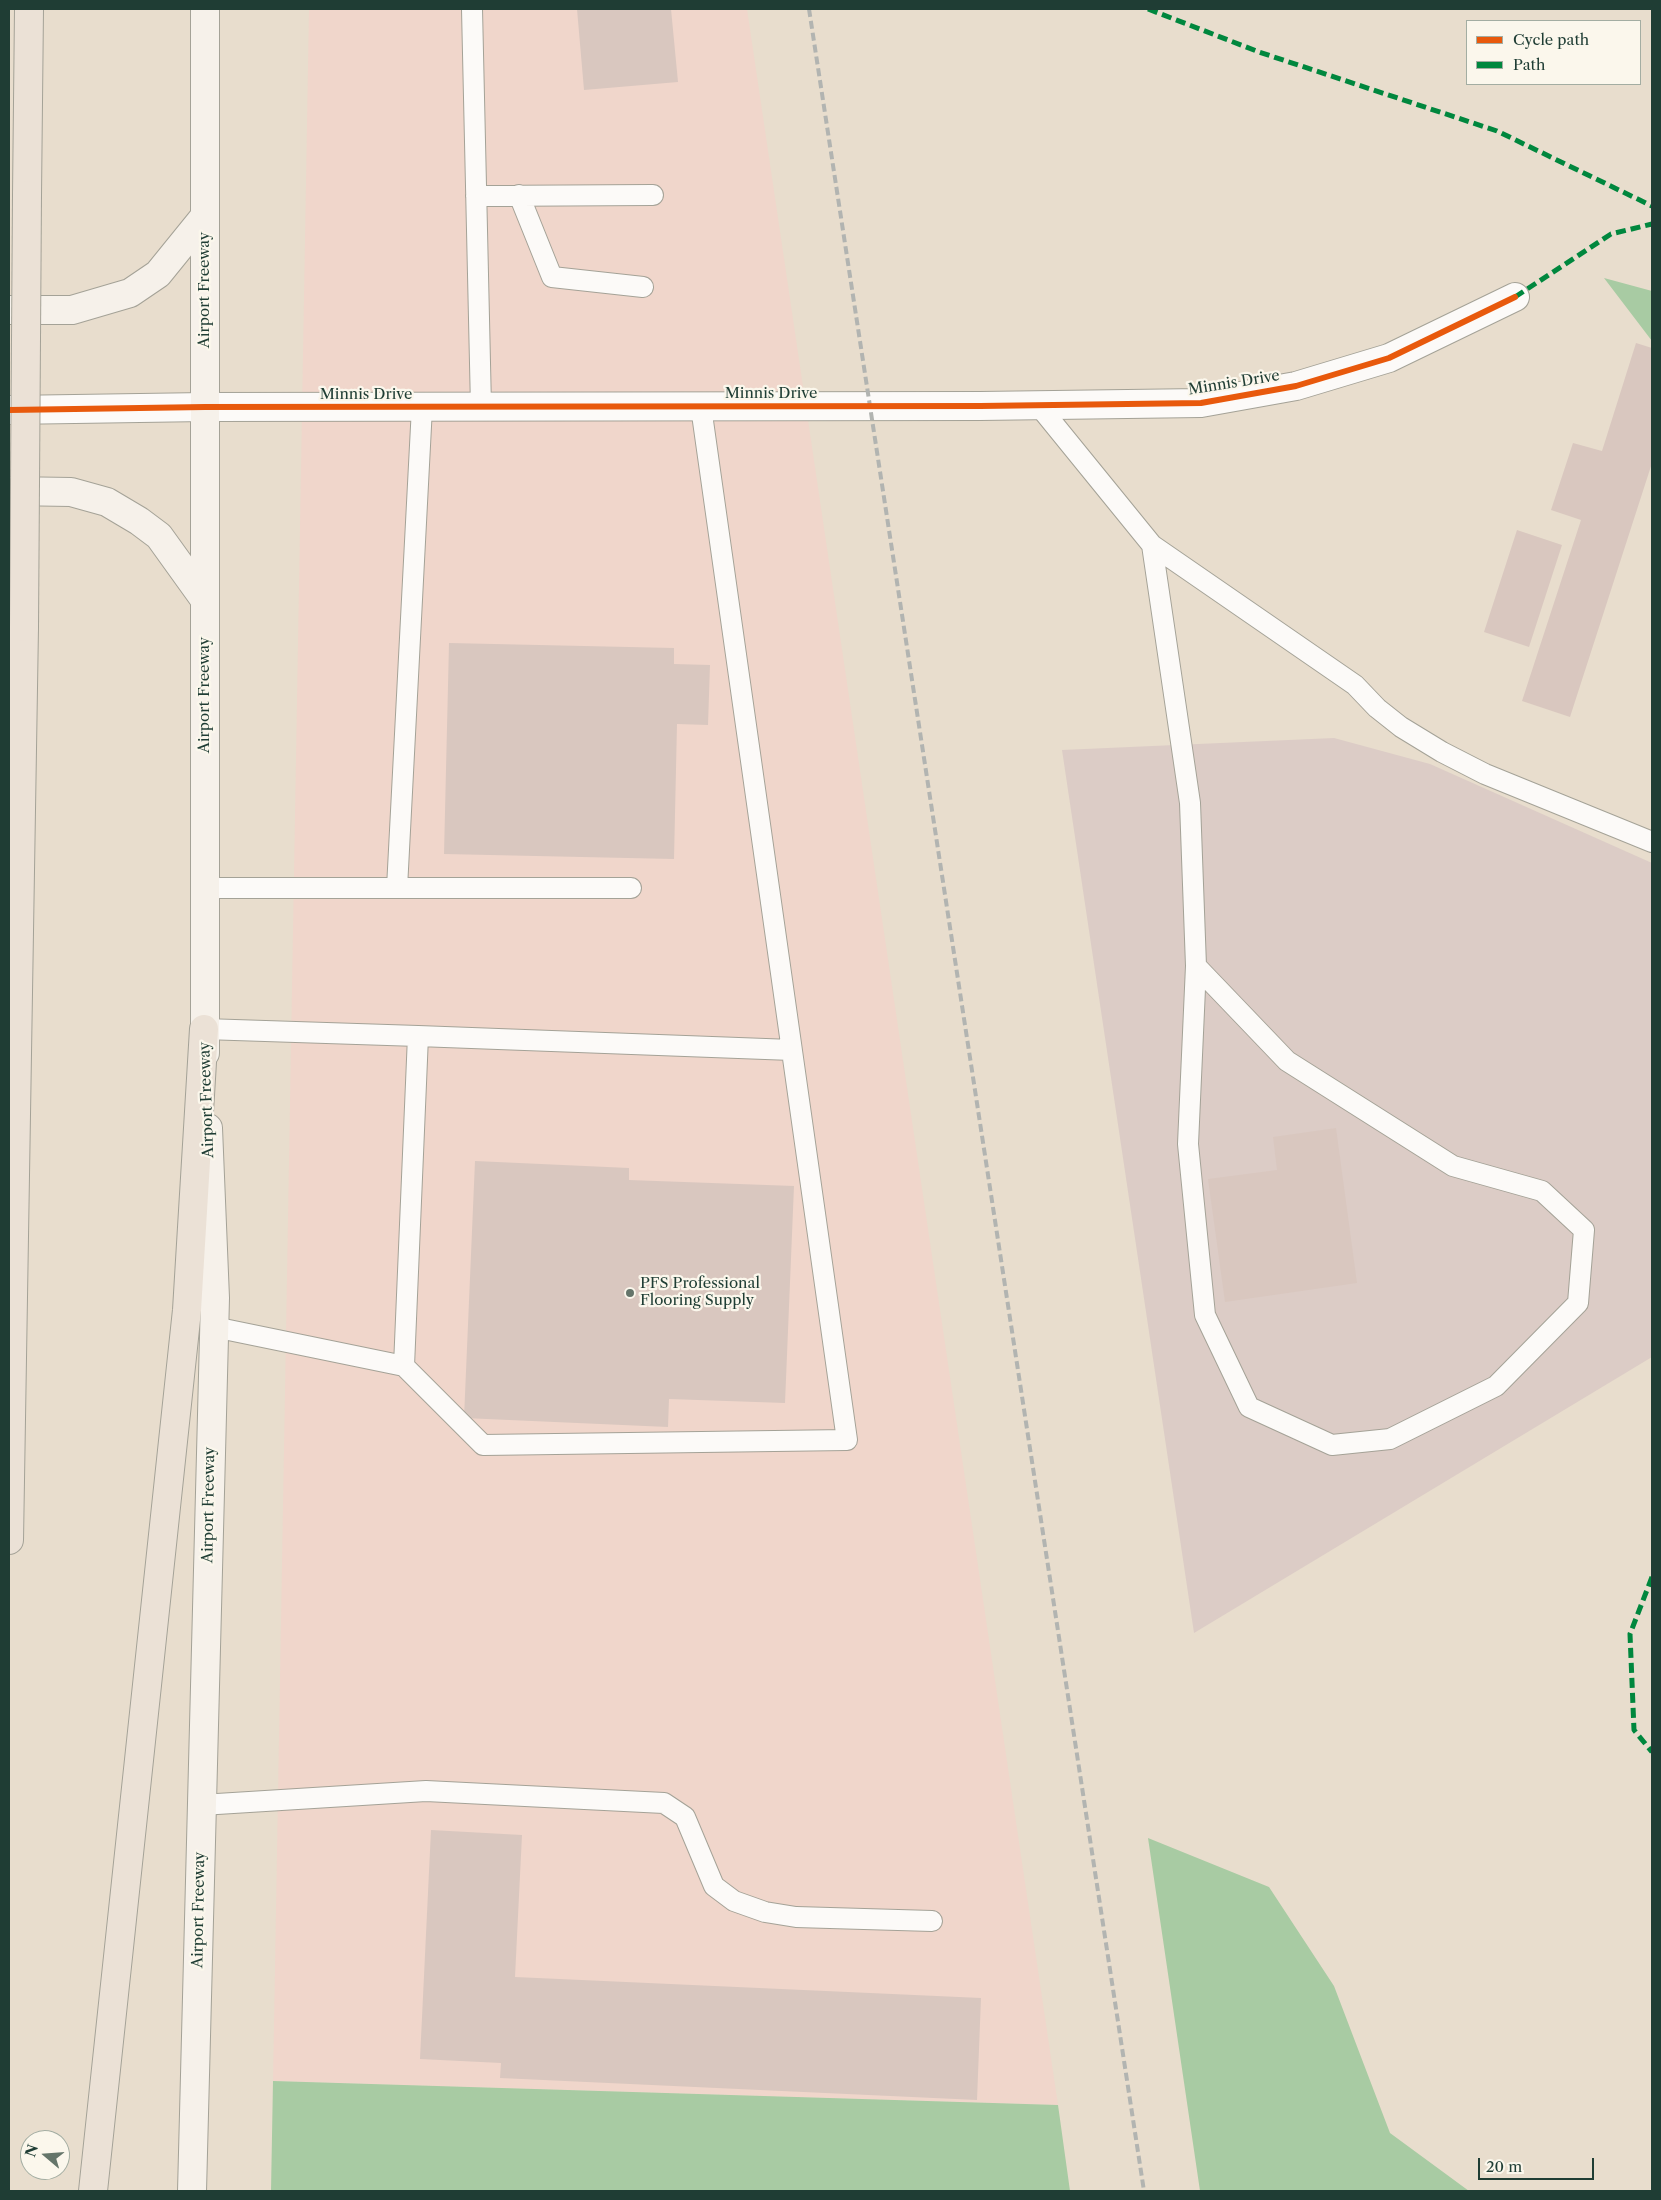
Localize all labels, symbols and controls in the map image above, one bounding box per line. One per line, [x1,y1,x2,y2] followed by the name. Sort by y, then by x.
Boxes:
[1466,20,1641,85] legend
[1513,30,1589,49] text: Cycle path
[1513,55,1545,74] text: Path
[196,232,214,348] street label: Airport Freeway
[1187,367,1281,399] street label: Minnis Drive
[725,385,817,403] street label: Minnis Drive
[320,386,412,404] street label: Minnis Drive
[196,637,214,753] street label: Airport Freeway
[196,1042,218,1158] street label: Airport Freeway
[640,1275,760,1310] place label: PFS Professional Flooring Supply
[624,1287,636,1299] marker: PFS Professional Flooring Supply
[199,1447,219,1563] street label: Airport Freeway
[189,1852,209,1968] street label: Airport Freeway
[20,2130,70,2180] north arrow
[21,2142,42,2159] text: N
[1481,2148,1597,2180] scale bar
[1486,2157,1522,2176] text: 20 m

